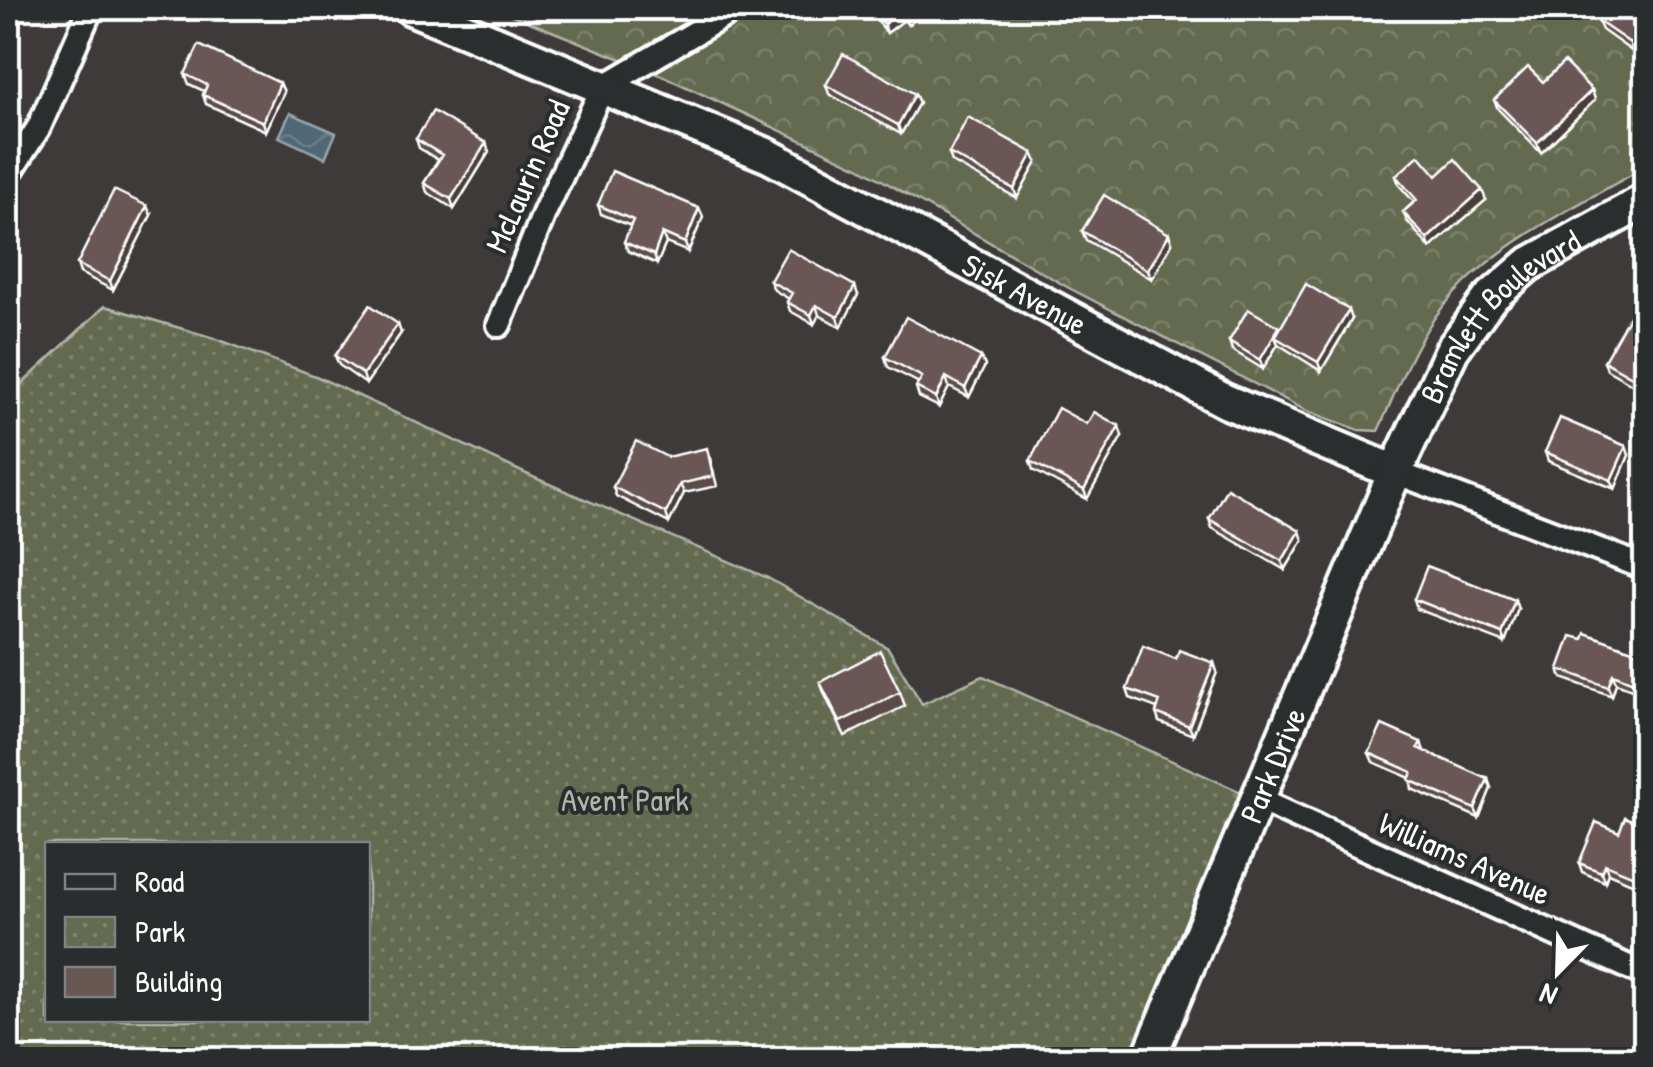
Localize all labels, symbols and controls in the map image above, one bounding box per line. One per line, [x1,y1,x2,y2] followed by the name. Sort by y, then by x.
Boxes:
[474,93,580,259] street label: McLaurin Road
[1409,219,1588,410] street label: Bramlett Boulevard
[955,242,1095,345] street label: Sisk Avenue
[1229,701,1315,829] street label: Park Drive
[561,778,689,821] park label: Avent Park
[1373,801,1558,915] street label: Williams Avenue
[45,842,370,1022] legend
[135,861,184,901] text: Road
[135,911,185,951] text: Park
[1508,922,1608,1022] north arrow
[135,961,222,1001] text: Building
[1534,975,1563,1015] text: N

